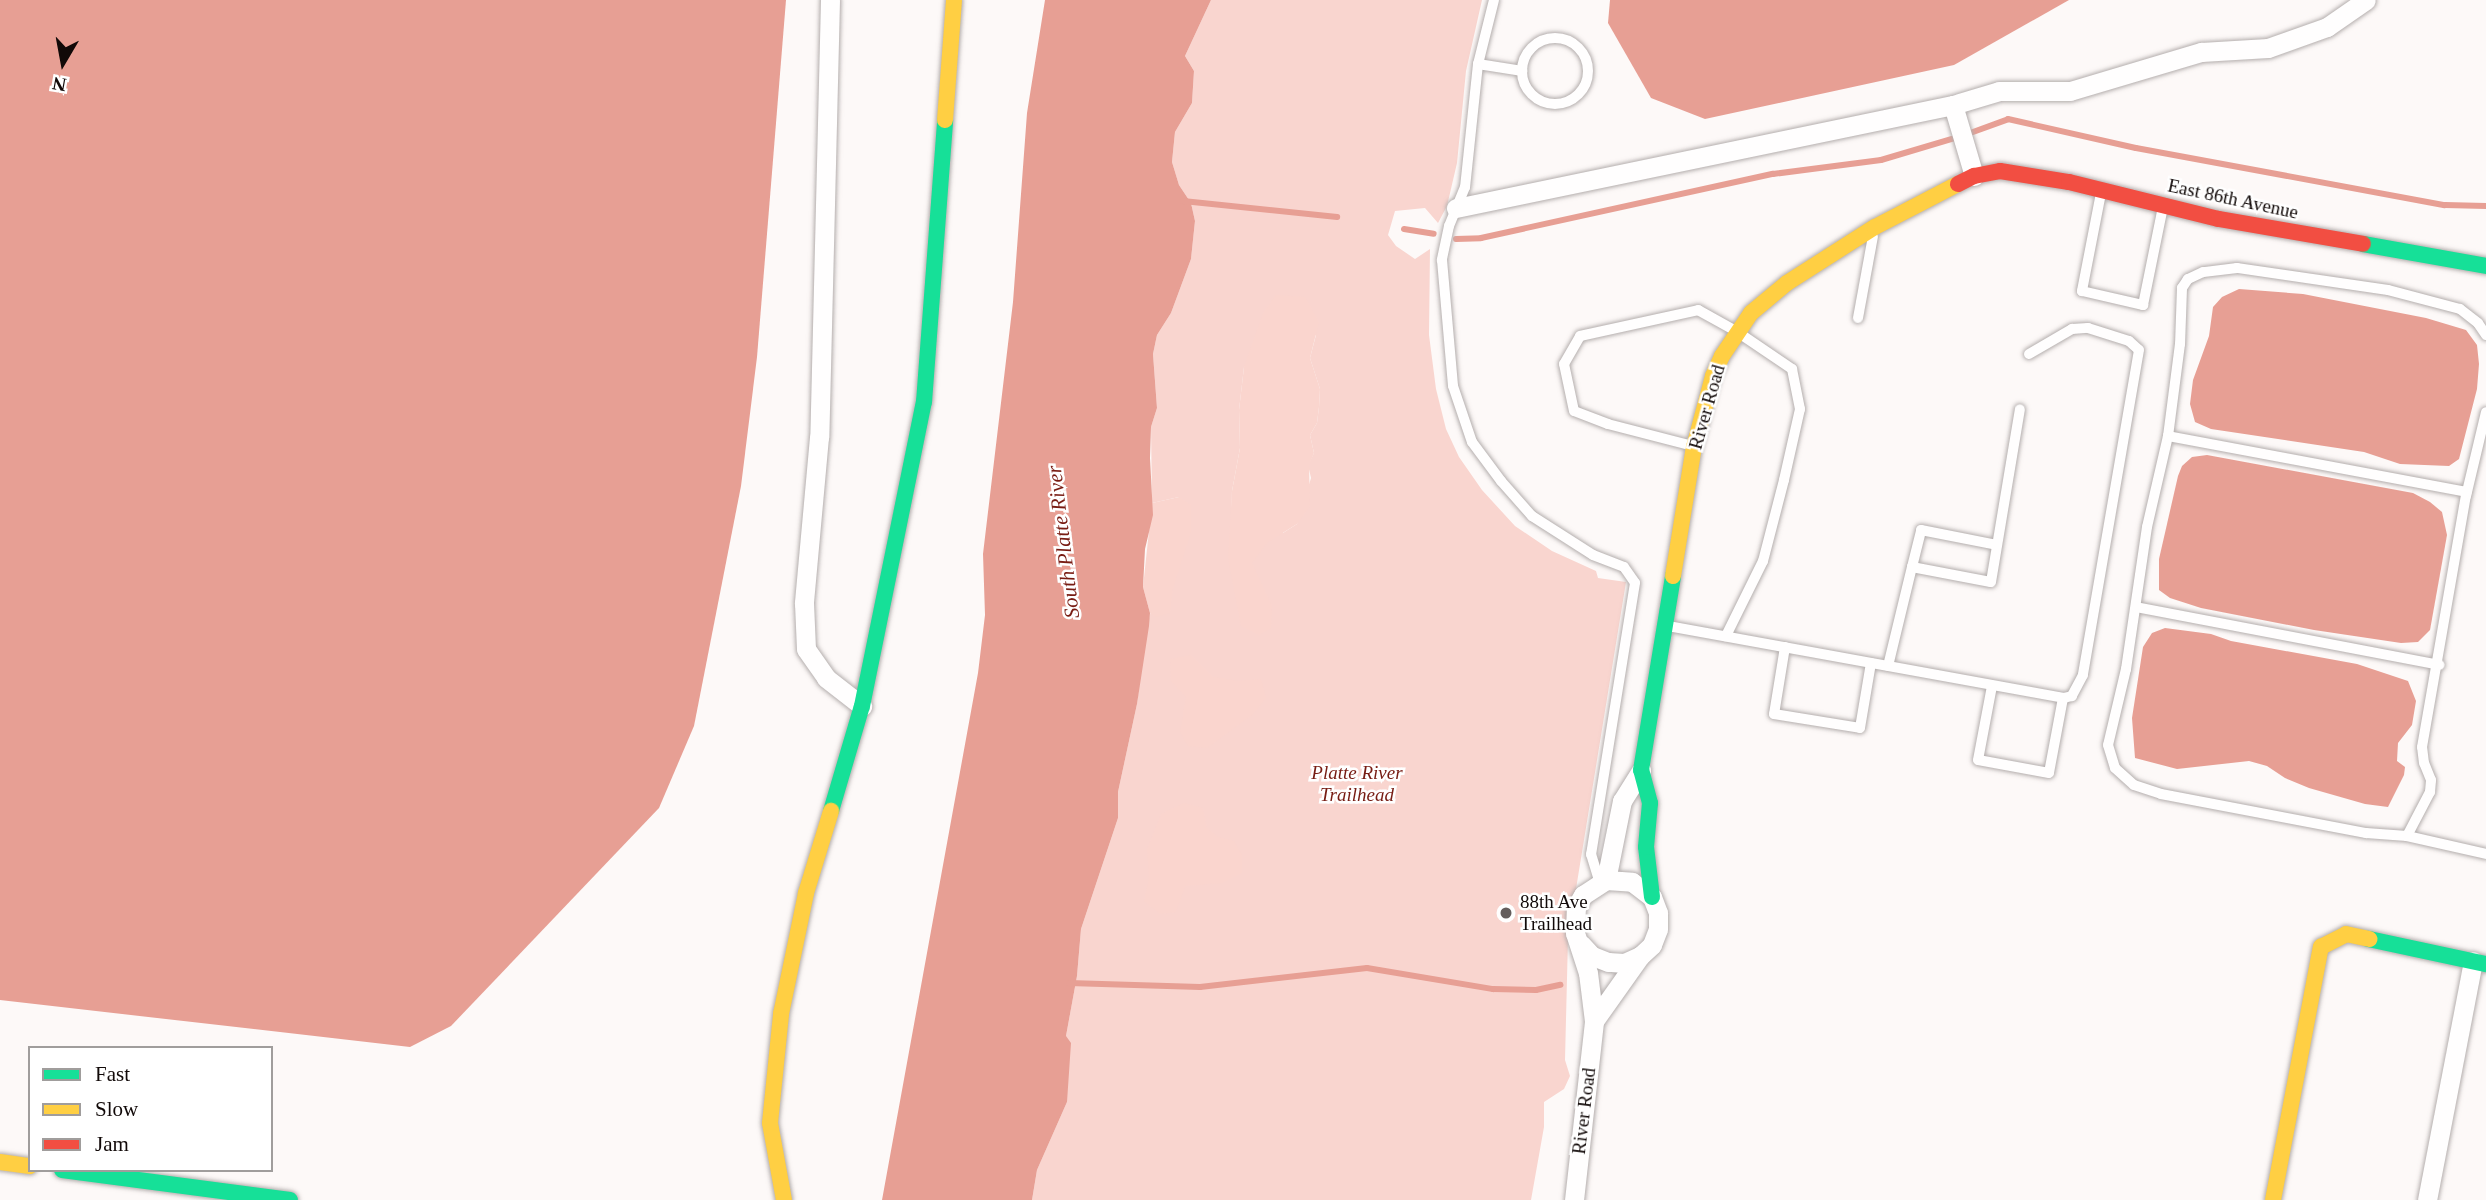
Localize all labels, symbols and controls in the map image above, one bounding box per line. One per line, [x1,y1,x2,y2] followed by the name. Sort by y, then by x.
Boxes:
[28,28,98,98] north arrow
[51,73,68,96] text: N
[2165,174,2301,224] street label: East 86th Avenue
[1684,362,1730,452] street label: River Road
[1041,464,1085,620] water label: South Platte River
[1311,762,1403,806] park label: Platte River Trailhead
[1520,891,1592,935] place label: 88th Ave Trailhead
[1498,905,1514,921] marker: 88th Ave Trailhead
[28,1046,273,1172] legend
[95,1062,130,1086] text: Fast
[1567,1066,1601,1156] street label: River Road
[95,1097,138,1121] text: Slow
[95,1132,129,1156] text: Jam

